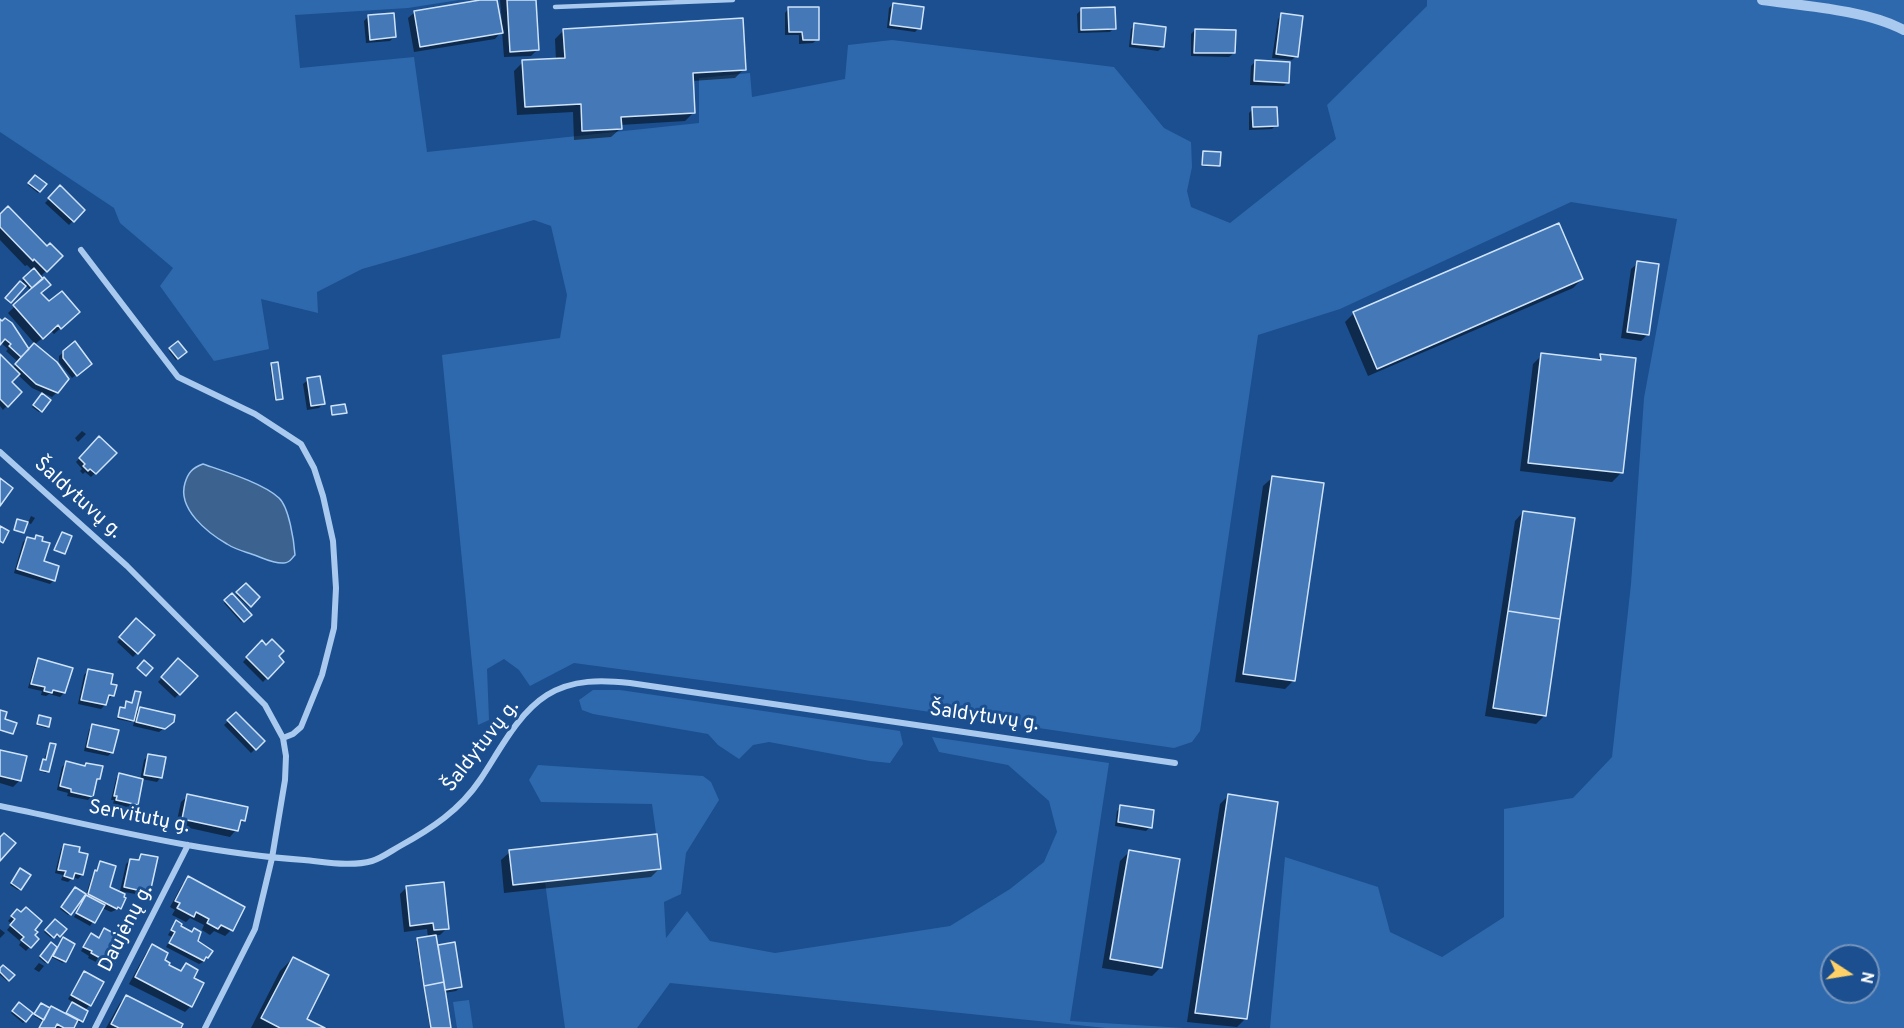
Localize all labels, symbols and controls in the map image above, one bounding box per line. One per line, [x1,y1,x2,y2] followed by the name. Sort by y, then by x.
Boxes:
[28,453,126,545] street label: Šaldytuvų g.
[439,696,525,798] street label: Šaldytuvų g.
[928,698,1040,738] street label: Šaldytuvų g.
[86,796,192,840] street label: Servitutų g.
[95,881,159,977] street label: Daujėnų g.
[1820,944,1880,1004] north arrow
[1855,970,1877,985] text: N

